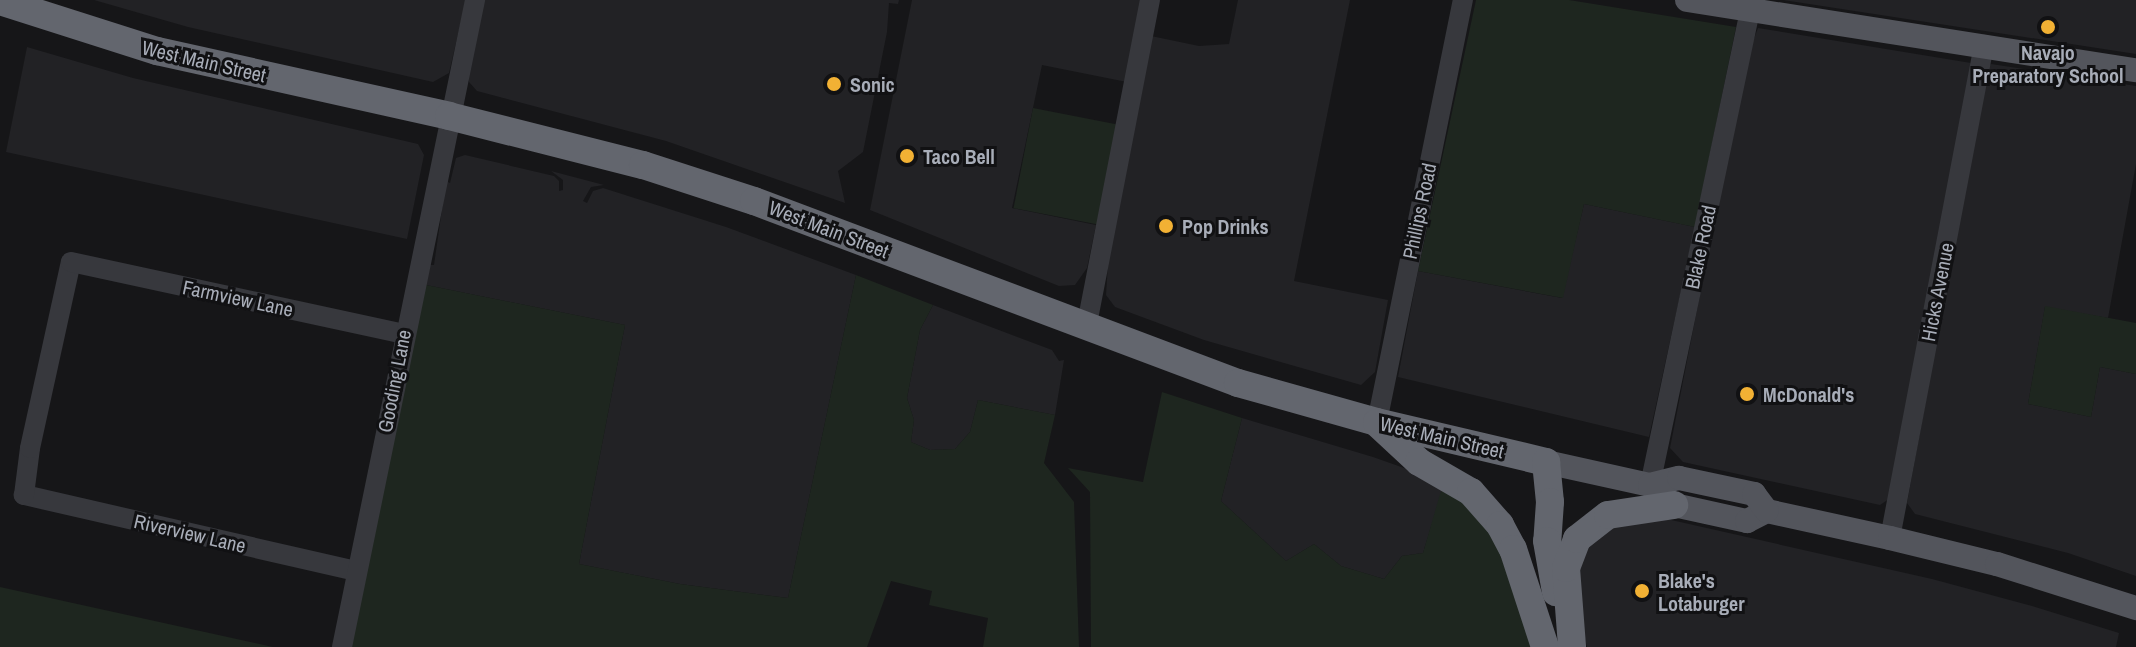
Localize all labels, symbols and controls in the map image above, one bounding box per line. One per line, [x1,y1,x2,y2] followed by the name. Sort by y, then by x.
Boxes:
[2039,18,2057,36] marker: Navajo Preparatory School
[140,35,268,87] street label: West Main Street
[1972,40,2124,87] place label: Navajo Preparatory School
[850,72,895,96] place label: Sonic
[825,75,843,93] marker: Sonic
[923,144,995,168] place label: Taco Bell
[898,147,916,165] marker: Taco Bell
[1397,161,1441,261] street label: Phillips Road
[766,195,892,263] street label: West Main Street
[1679,203,1721,291] street label: Blake Road
[1182,214,1269,238] place label: Pop Drinks
[1157,217,1175,235] marker: Pop Drinks
[1916,240,1958,344] street label: Hicks Avenue
[181,275,295,321] street label: Farmview Lane
[372,328,416,434] street label: Gooding Lane
[1763,382,1854,406] place label: McDonald's
[1738,385,1756,403] marker: McDonald's
[1378,411,1506,463] street label: West Main Street
[132,508,248,558] street label: Riverview Lane
[1658,568,1745,615] place label: Blake's Lotaburger
[1633,582,1651,600] marker: Blake's Lotaburger

